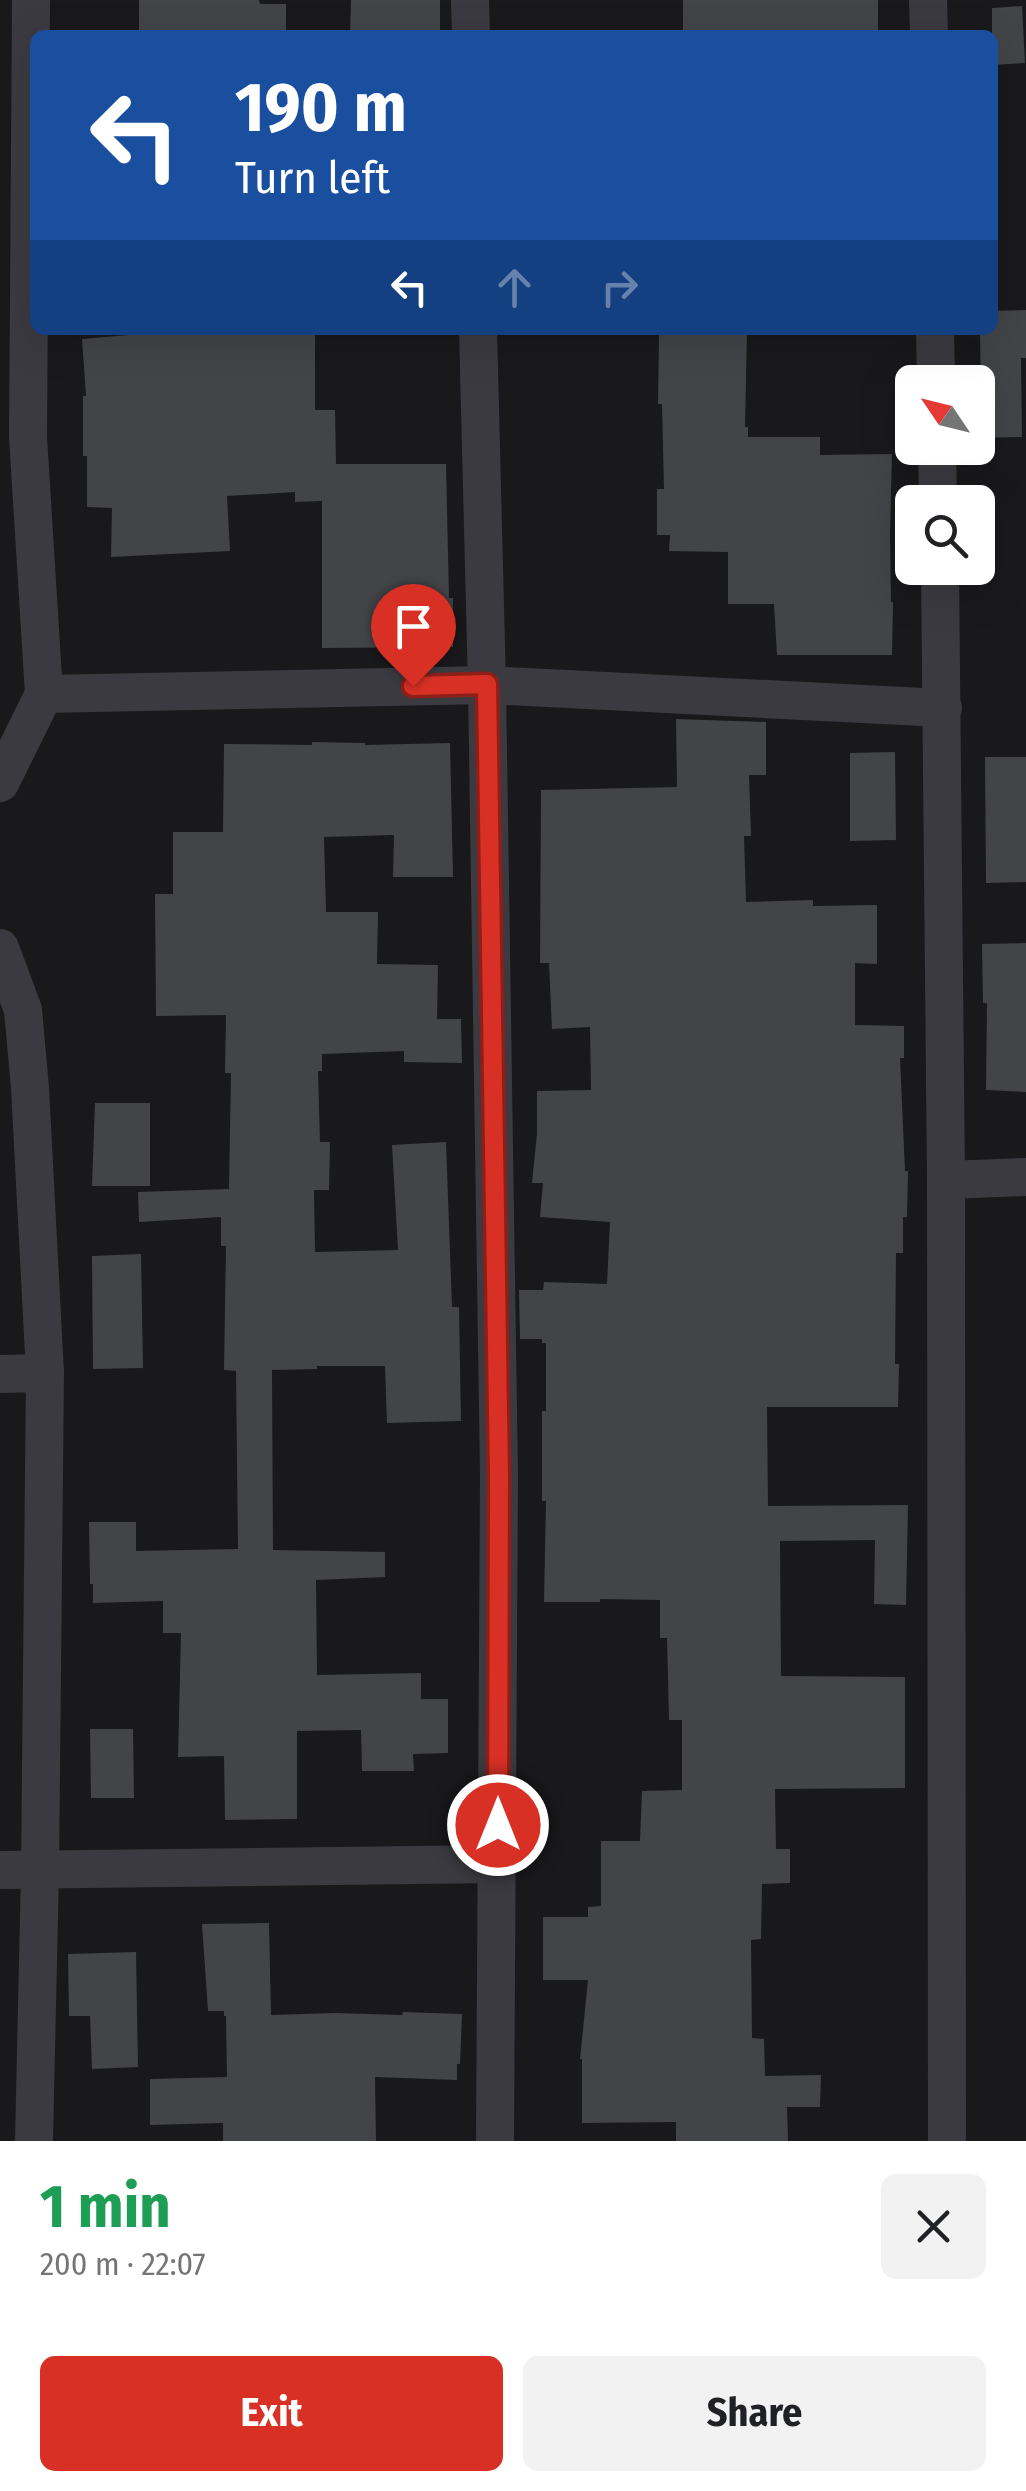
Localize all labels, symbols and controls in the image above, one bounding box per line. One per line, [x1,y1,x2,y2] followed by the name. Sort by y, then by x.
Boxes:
[235,66,407,150] text: 190 m
[70,70,200,200] icon: left
[235,151,390,205] text: Turn left
[382,260,437,315] icon: left
[487,260,542,315] icon: ahead
[592,260,647,315] icon: right
[895,365,995,465] north arrow
[895,365,995,585] map controls
[895,485,995,585] button: search
[371,584,456,687] pin
[386,599,441,654] icon: arrive
[446,1773,550,1877] position arrow
[40,2171,171,2243] text: 1 min
[881,2174,986,2279] button: close
[40,2245,205,2283] text: 200 m · 22:07
[40,2356,503,2471] button: Exit
[523,2356,986,2471] button: Share

